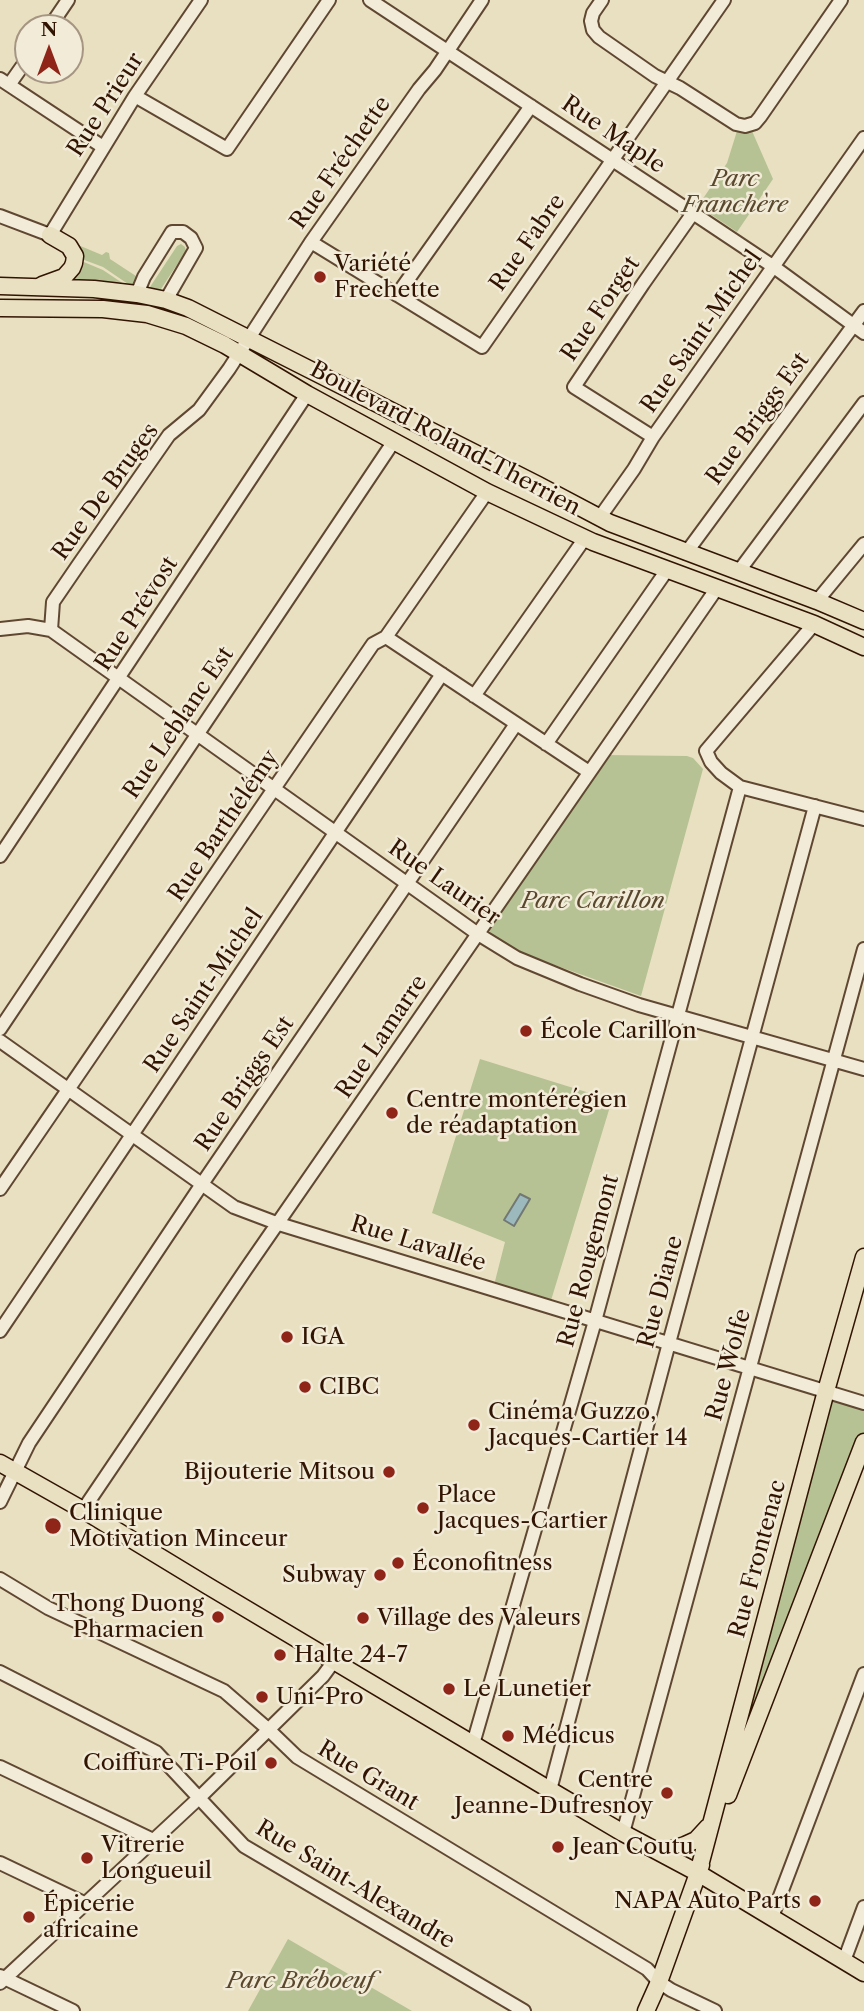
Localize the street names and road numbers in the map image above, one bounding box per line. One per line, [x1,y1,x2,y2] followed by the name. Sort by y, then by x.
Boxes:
[62,48,150,162] street label: Rue Prieur
[556,90,670,180] street label: Rue Maple
[285,91,397,235] street label: Rue Fréchette
[484,189,572,297] street label: Rue Fabre
[636,245,768,419] street label: Rue Saint-Michel
[556,251,646,367] street label: Rue Forget
[701,347,815,491] street label: Rue Briggs Est
[305,356,585,522] street label: Boulevard Roland-Therrien
[47,418,165,566] street label: Rue De Bruges
[90,552,184,676] street label: Rue Prévost
[118,642,240,804] street label: Rue Leblanc Est
[163,745,285,907] street label: Rue Barthélémy
[383,834,505,932] street label: Rue Laurier
[139,904,269,1078] street label: Rue Saint-Michel
[331,970,433,1104] street label: Rue Lamarre
[190,1011,300,1157] street label: Rue Briggs Est
[553,1172,625,1350] street label: Rue Rougemont
[347,1210,489,1278] street label: Rue Lavallée
[633,1233,689,1351] street label: Rue Diane
[701,1306,757,1424] street label: Rue Wolfe
[724,1477,792,1641] street label: Rue Frontenac
[313,1735,423,1817] street label: Rue Grant
[250,1815,460,1955] street label: Rue Saint-Alexandre

